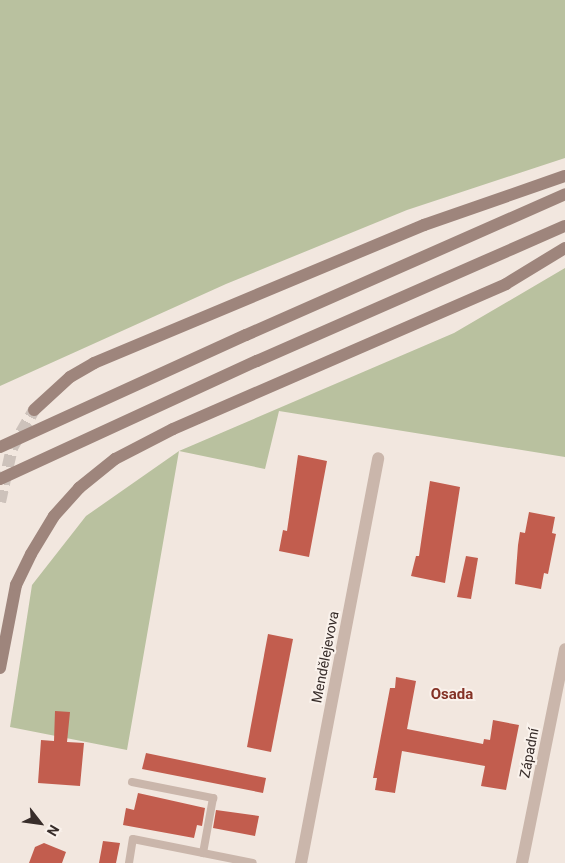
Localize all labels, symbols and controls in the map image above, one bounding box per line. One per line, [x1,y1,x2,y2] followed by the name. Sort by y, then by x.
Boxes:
[308,610,342,704] street label: Mendělejevova
[431,686,473,704] district label: Osada
[516,727,542,779] street label: Západní
[15,798,65,848] north arrow
[44,822,62,839] text: N

